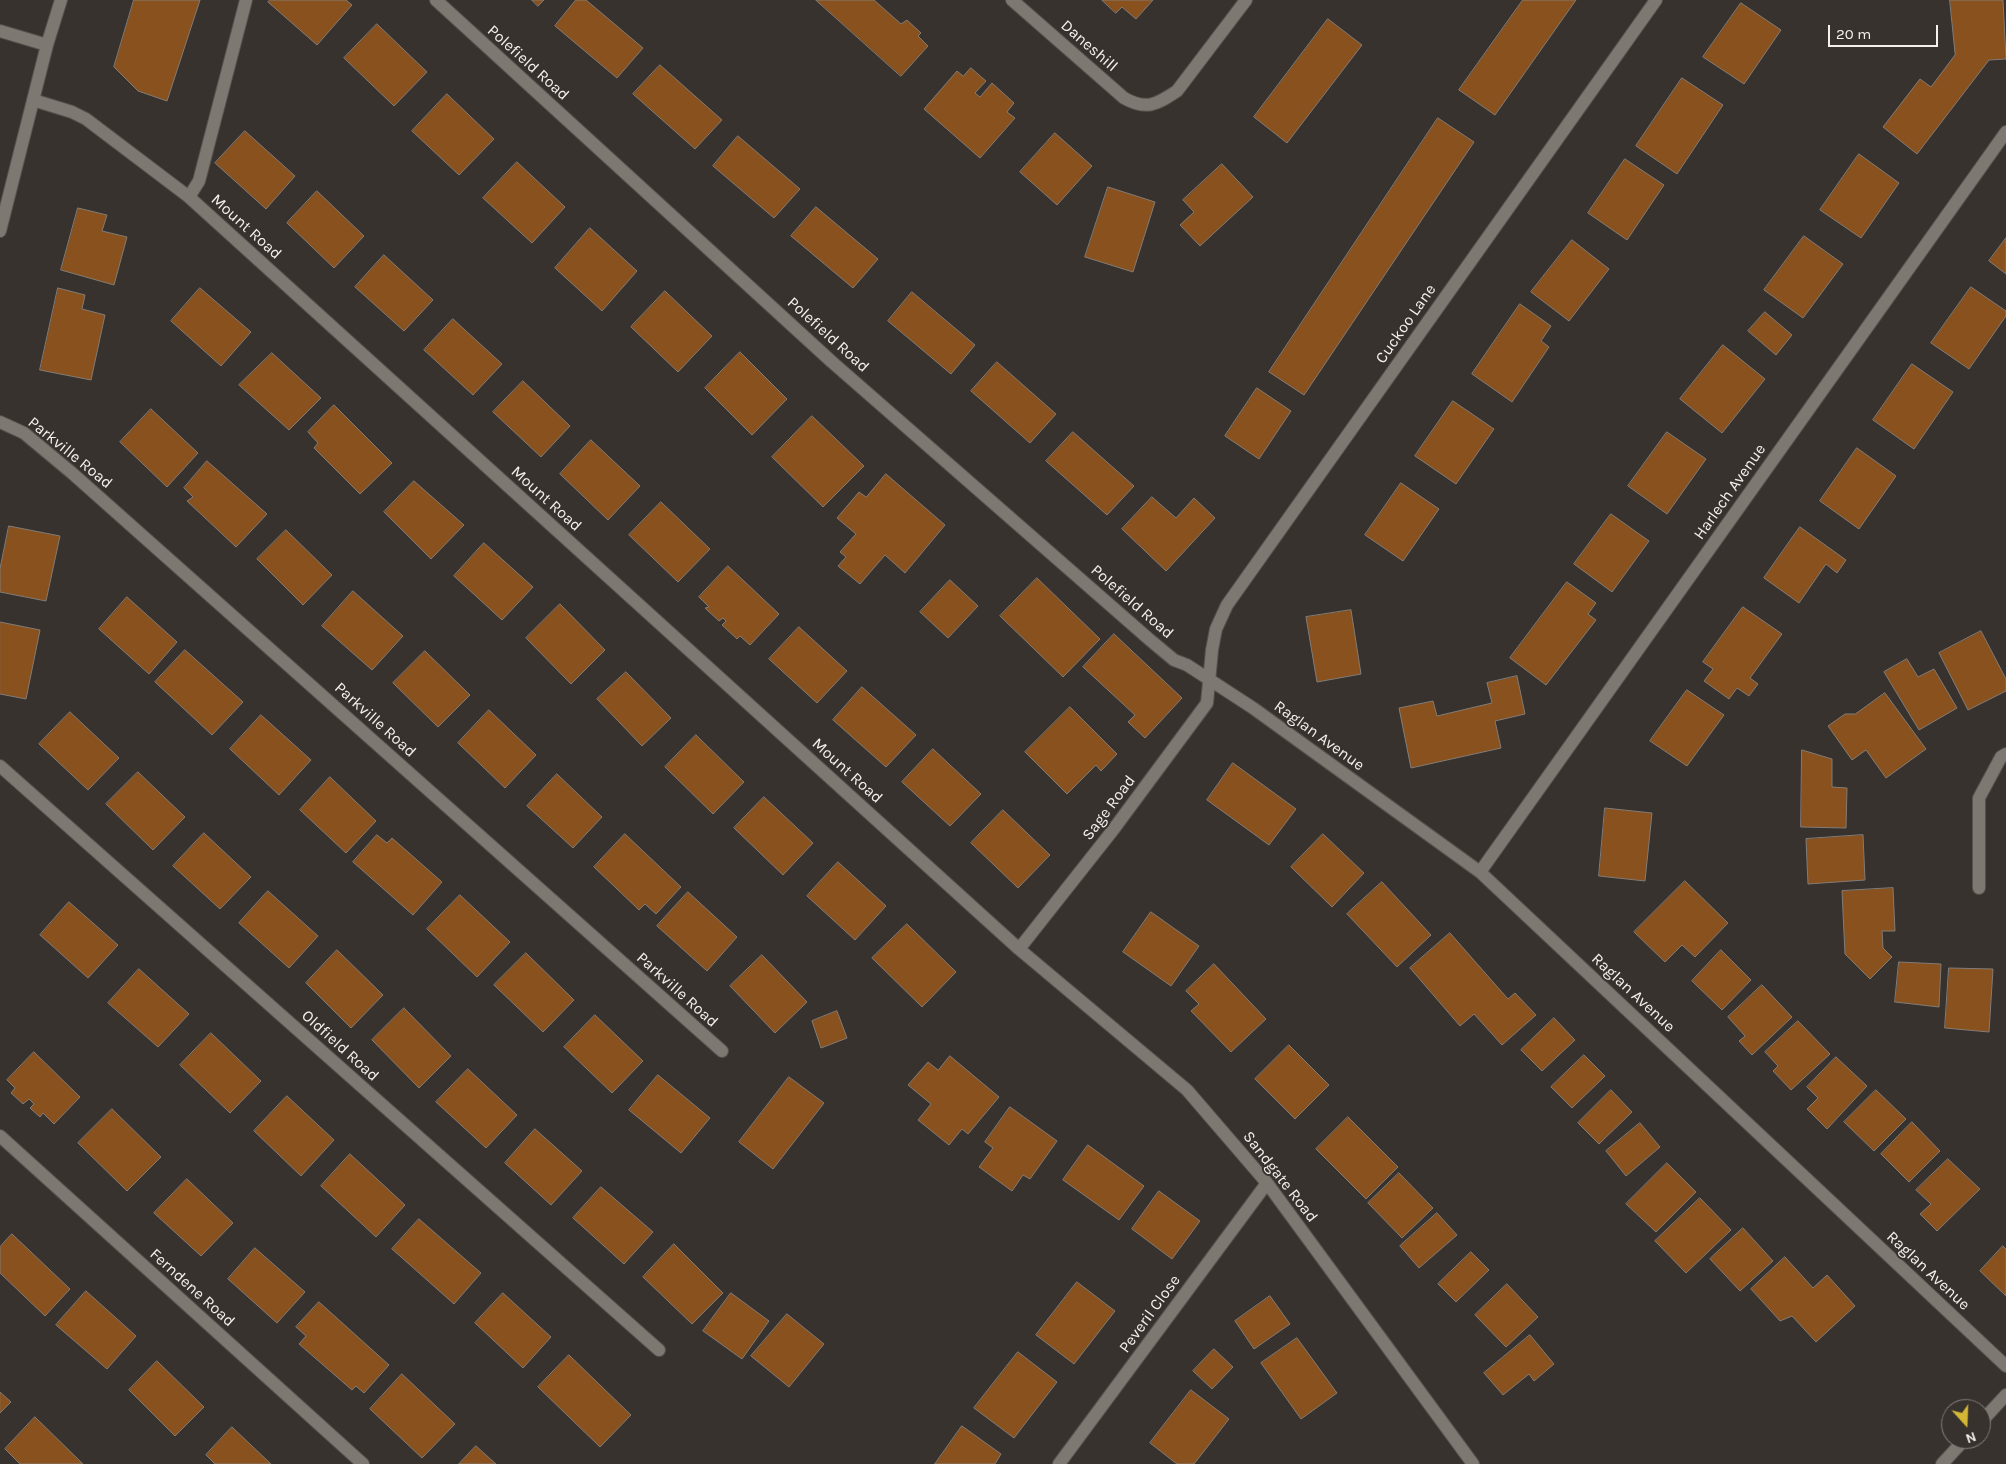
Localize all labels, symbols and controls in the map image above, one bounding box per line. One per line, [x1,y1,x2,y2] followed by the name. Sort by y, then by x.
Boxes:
[1831,15,1941,47] scale bar
[1057,16,1121,76] street label: Daneshill
[483,21,573,105] street label: Polefield Road
[1836,25,1871,43] text: 20 m
[207,190,285,264] street label: Mount Road
[1372,281,1440,367] street label: Cuckoo Lane
[783,293,873,377] street label: Polefield Road
[24,413,116,493] street label: Parkville Road
[1690,440,1770,544] street label: Harlech Avenue
[507,462,585,536] street label: Mount Road
[1087,561,1177,643] street label: Polefield Road
[330,678,420,762] street label: Parkville Road
[1270,697,1368,775] street label: Raglan Avenue
[808,734,886,808] street label: Mount Road
[1078,772,1140,844] street label: Sage Road
[632,948,722,1032] street label: Parkville Road
[1587,949,1679,1037] street label: Raglan Avenue
[297,1006,383,1086] street label: Oldfield Road
[1238,1128,1322,1226] street label: Sandgate Road
[1882,1227,1974,1315] street label: Raglan Avenue
[146,1245,238,1331] street label: Ferndene Road
[1115,1271,1185,1357] street label: Peveril Close
[1941,1399,1991,1449] north arrow
[1963,1428,1979,1447] text: N

